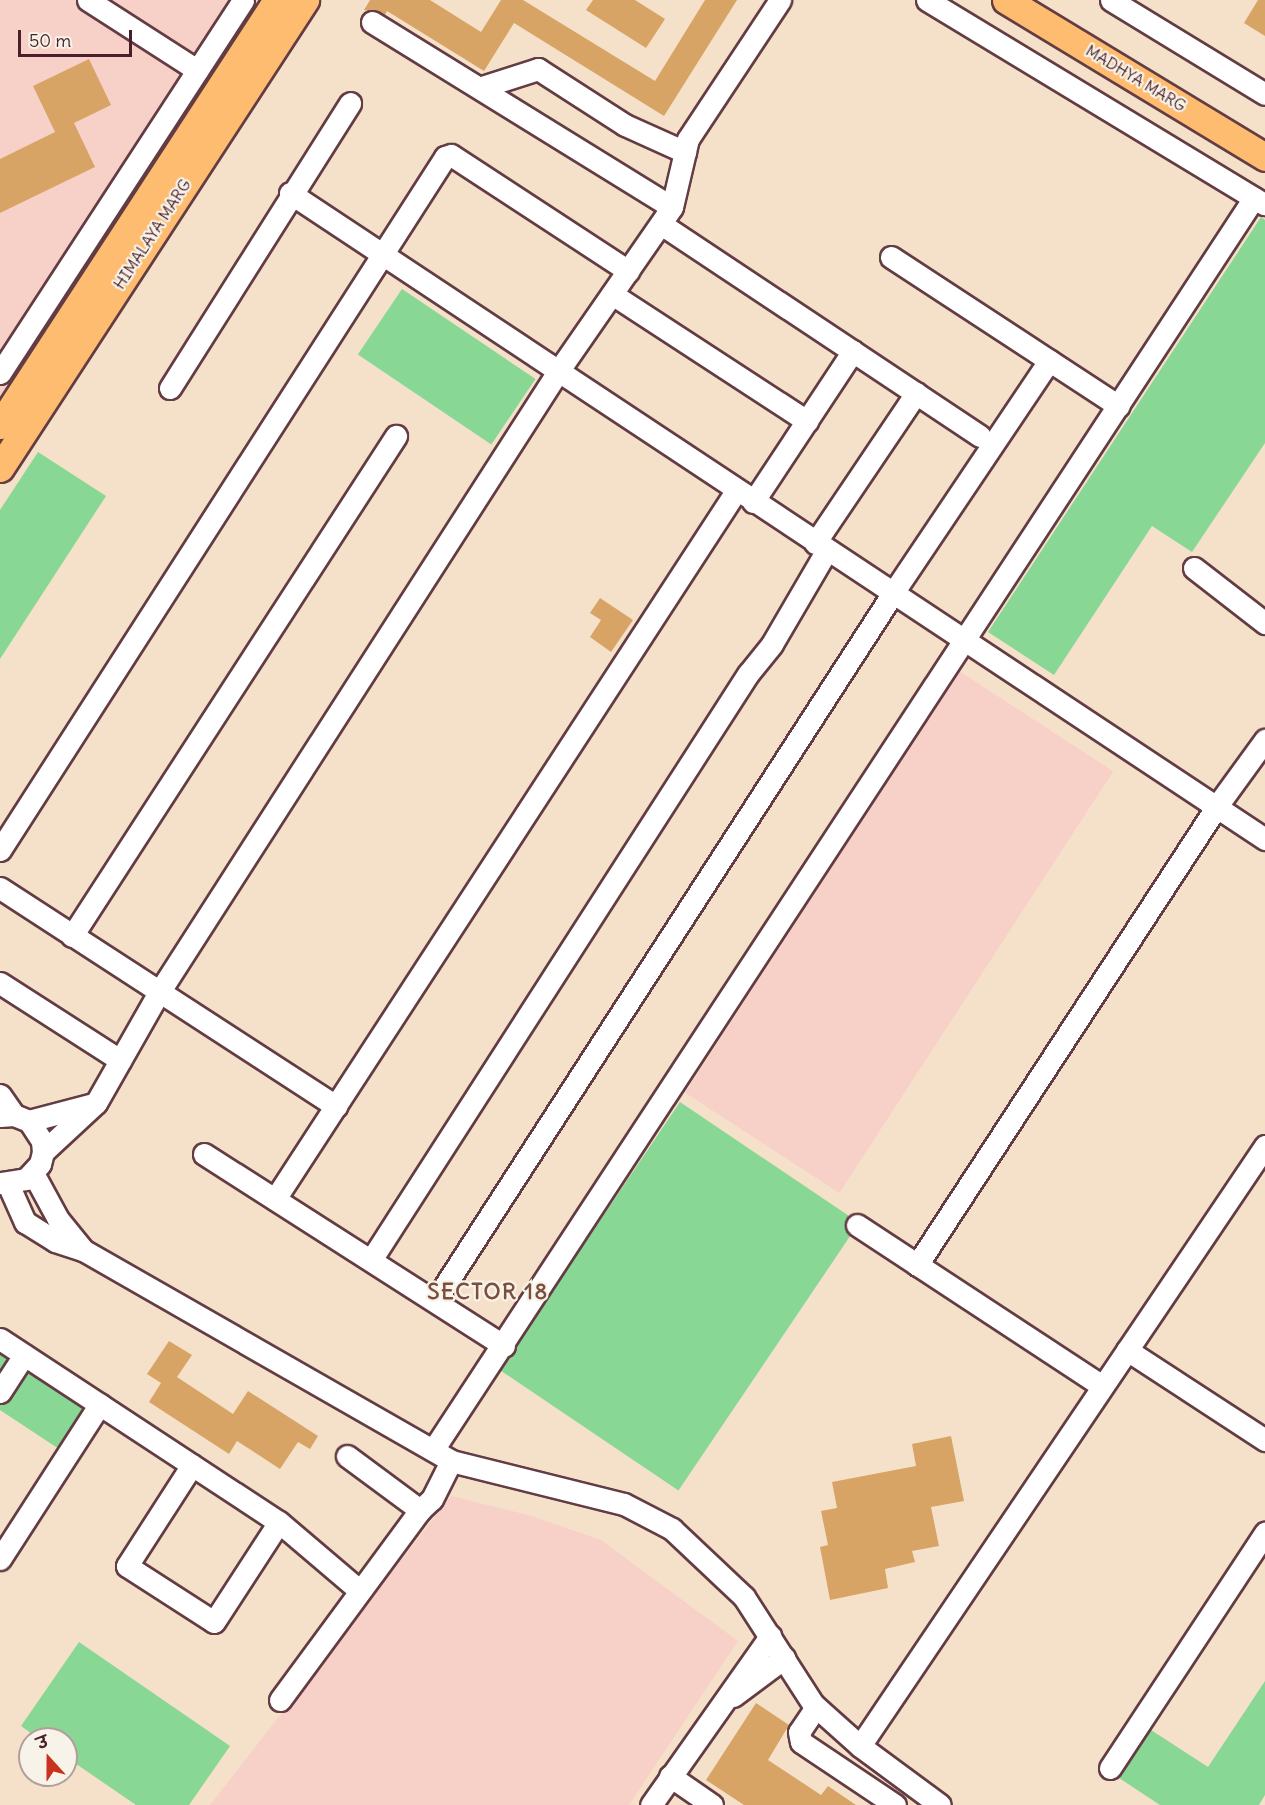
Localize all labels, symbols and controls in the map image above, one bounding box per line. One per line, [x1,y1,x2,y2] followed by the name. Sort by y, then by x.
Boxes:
[21,18,135,56] scale bar
[29,29,71,52] text: 50 m
[1082,41,1190,115] street label: MADHYA MARG
[109,175,195,293] street label: HIMALAYA MARG
[427,1279,549,1305] district label: SECTOR 18
[18,1727,78,1787] north arrow
[34,1731,51,1753] text: उ

